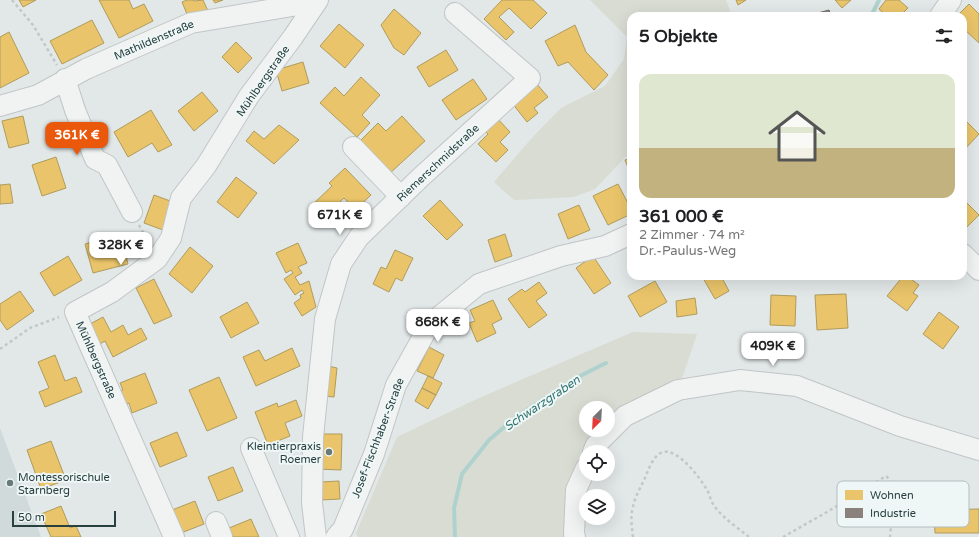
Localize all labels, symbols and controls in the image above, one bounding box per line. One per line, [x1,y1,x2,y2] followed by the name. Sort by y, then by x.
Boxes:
[112,17,196,63] street label: Mathildenstraße
[933,25,955,47] icon: filters
[639,26,718,47] text: 5 Objekte
[234,43,292,119] street label: Mühlbergstraße
[761,100,833,172] icon: home
[44,122,110,156] pin: 361K €
[394,122,482,204] street label: Riemerschmidstraße
[54,127,100,143] text: 361K €
[307,202,373,236] pin: 671K €
[639,206,724,227] text: 361 000 €
[317,207,363,223] text: 671K €
[639,227,745,243] text: 2 Zimmer · 74 m²
[88,232,154,266] pin: 328K €
[98,237,144,253] text: 328K €
[639,243,736,259] text: Dr.-Paulus-Weg
[405,309,471,343] pin: 868K €
[415,314,461,330] text: 868K €
[73,319,119,401] street label: Mühlbergstraße
[740,333,806,367] pin: 409K €
[750,338,796,354] text: 409K €
[501,372,583,433] water label: Schwarzgraben
[349,376,407,500] street label: Josef-Fischhaber-Straße
[579,401,615,437] north arrow
[579,401,615,525] map controls
[247,440,322,466] place label: Kleintierpraxis Roemer
[579,445,615,481] button: locate
[324,447,334,457] marker: Kleintierpraxis Roemer
[18,471,110,497] place label: Montessorischule Starnberg
[5,478,15,488] marker: Montessorischule Starnberg
[837,481,969,527] legend
[579,489,615,525] button: layers
[870,489,914,502] text: Wohnen
[870,507,916,520] text: Industrie
[12,509,116,528] scale bar
[18,511,45,524] text: 50 m

